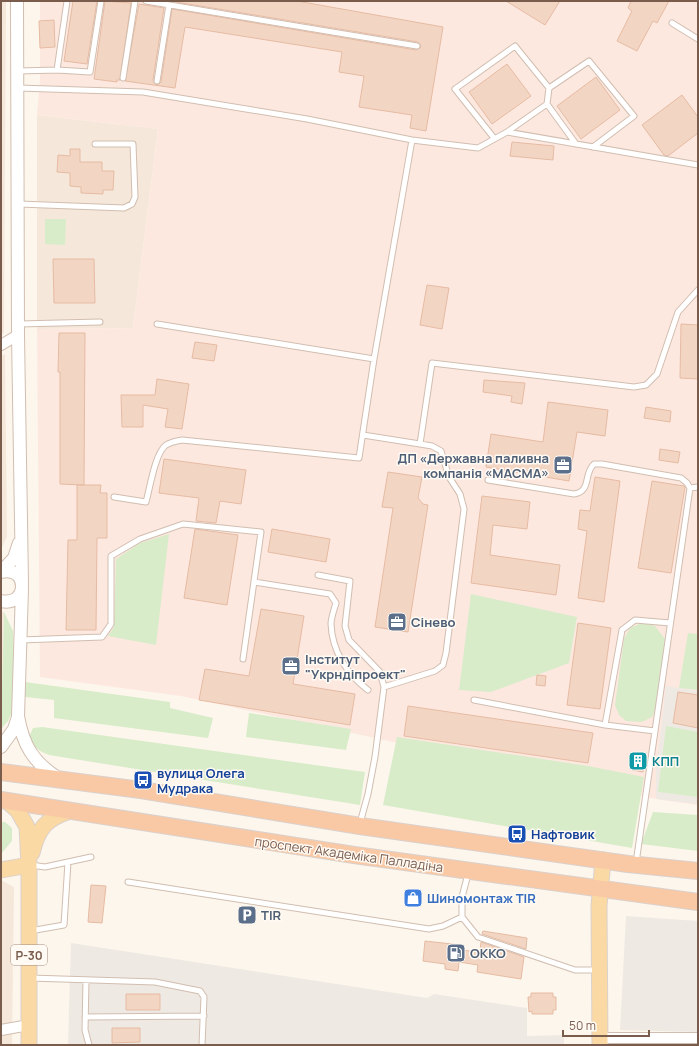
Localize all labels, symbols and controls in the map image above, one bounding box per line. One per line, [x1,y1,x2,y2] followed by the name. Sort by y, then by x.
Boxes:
[398,449,549,482] place label: ДП «Державна паливна компанія «МАСМА»
[552,454,574,476] office icon: ДП «Державна паливна компанія «МАСМА»
[386,611,408,633] office icon: Сінево
[411,613,455,631] place label: Сінево
[305,650,406,683] place label: Інститут "Укрндіпроект"
[280,655,302,677] office icon: Інститут "Укрндіпроект"
[627,750,649,772] building icon: КПП
[652,752,679,770] place label: КПП
[157,764,245,797] place label: вулиця Олега Мудрака
[132,769,154,791] bus stop icon: вулиця Олега Мудрака
[506,823,528,845] bus stop icon: Нафтовик
[531,825,596,843] place label: Нафтовик
[254,832,444,876] street label: проспект Академіка Палладіна
[402,887,424,909] shop icon: Шиномонтаж TIR
[427,889,536,907] place label: Шиномонтаж TIR
[236,904,258,926] parking icon: TIR
[261,906,282,924] place label: TIR
[445,942,467,964] fuel station icon: ОККО
[470,944,506,962] place label: ОККО
[11,945,47,965] road number: Р-30
[563,1012,649,1038] scale bar
[569,1017,596,1034] text: 50 m

